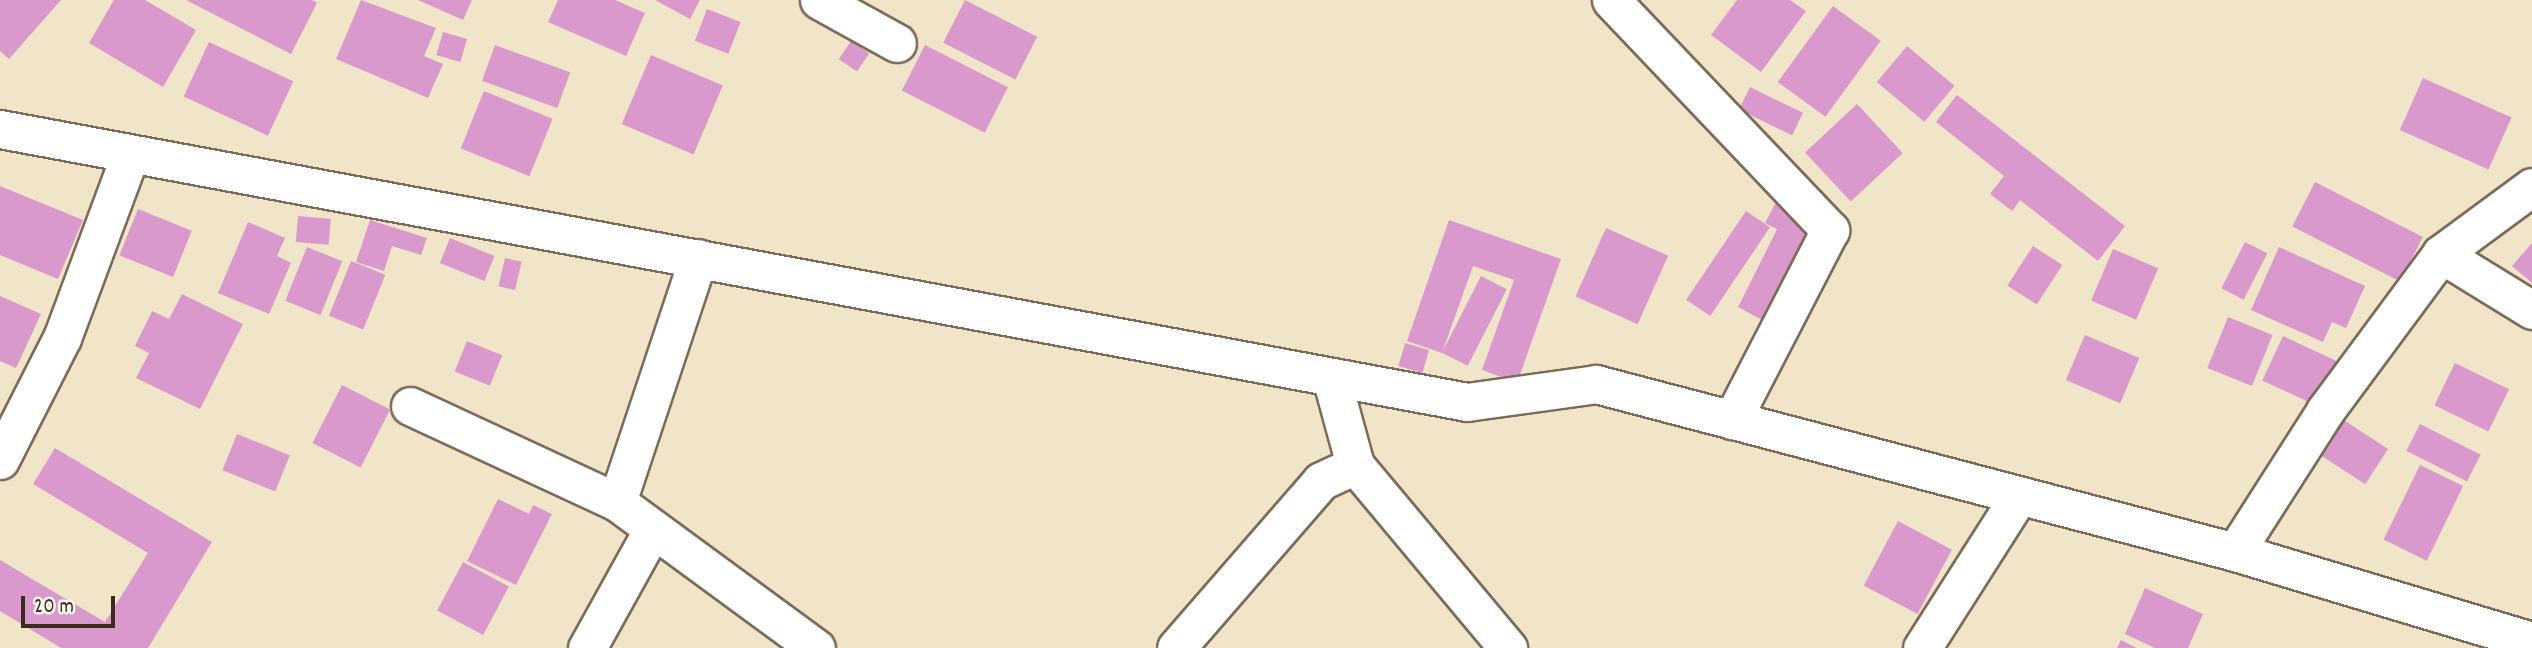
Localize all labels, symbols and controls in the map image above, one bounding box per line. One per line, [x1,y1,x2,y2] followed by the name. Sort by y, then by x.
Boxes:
[24,582,119,626] scale bar
[34,593,74,623] text: 20 m

